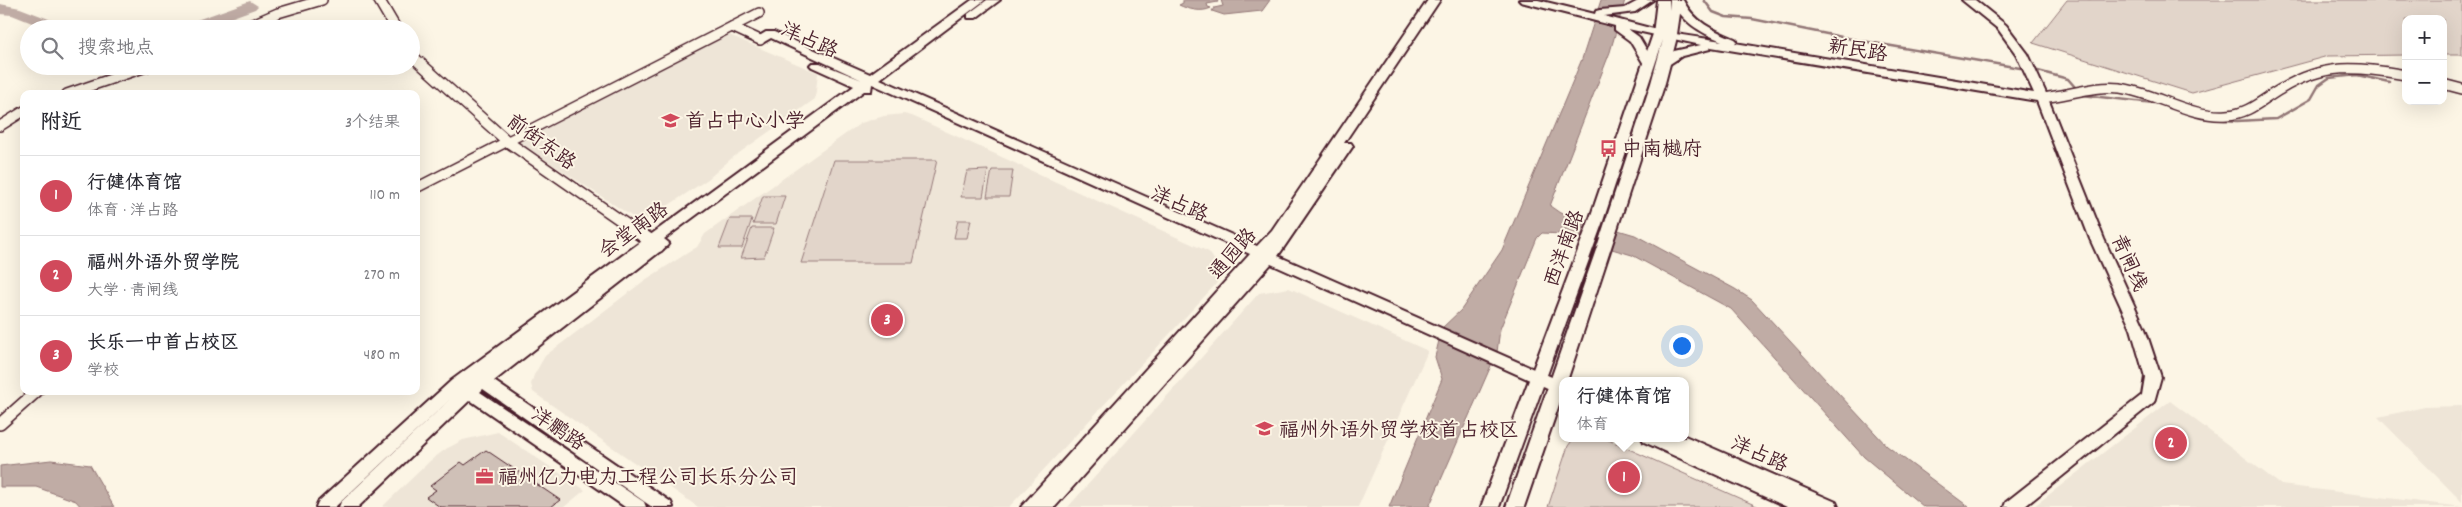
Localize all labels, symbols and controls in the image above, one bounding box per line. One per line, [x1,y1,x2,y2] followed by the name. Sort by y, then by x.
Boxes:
[2402,15,2447,105] map controls
[2402,15,2447,60] button: +
[776,17,843,67] street label: 洋占路
[20,20,420,75] search box
[1826,33,1890,71] street label: 新民路
[38,34,66,62] icon: search
[78,36,154,63] text: 搜索地点
[2402,60,2447,105] button: −
[40,109,82,139] text: 附近
[500,109,582,179] street label: 前街东路
[685,109,805,137] place label: 首占中心小学
[661,110,681,130] school or university icon: 首占中心小学
[345,112,400,135] text: 3个结果
[1622,137,1702,165] place label: 中南樾府
[1598,138,1618,158] bus stop icon: 中南樾府
[87,171,182,198] text: 行健体育馆
[1146,181,1213,231] street label: 洋占路
[54,184,58,207] text: 1
[370,184,400,207] text: 110 m
[594,196,676,266] street label: 会堂南路
[87,200,178,223] text: 体育 · 洋占路
[1539,206,1593,291] street label: 西洋南路
[1204,222,1265,287] street label: 通园路
[2102,230,2152,296] street label: 青闸线
[87,251,239,278] text: 福州外语外贸学院
[53,264,60,287] text: 2
[364,264,400,287] text: 270 m
[87,280,178,303] text: 大学 · 青闸线
[871,301,903,339] pin: 3
[87,331,239,358] text: 长乐一中首占校区
[1669,333,1695,359] your location
[52,344,60,367] text: 3
[364,344,400,367] text: 480 m
[87,360,119,383] text: 学校
[1559,377,1689,442] popup
[1576,385,1672,412] text: 行健体育馆
[525,402,591,459] street label: 洋鹏路
[1576,414,1609,437] text: 体育
[1279,418,1519,446] place label: 福州外语外贸学校首占校区
[1255,419,1275,439] school or university icon: 福州外语外贸学校首占校区
[2155,424,2187,462] pin: 2
[1726,431,1793,481] street label: 洋占路
[1608,458,1640,496] pin: 1
[498,465,798,493] place label: 福州亿力电力工程公司长乐分公司
[474,466,494,486] office icon: 福州亿力电力工程公司长乐分公司

